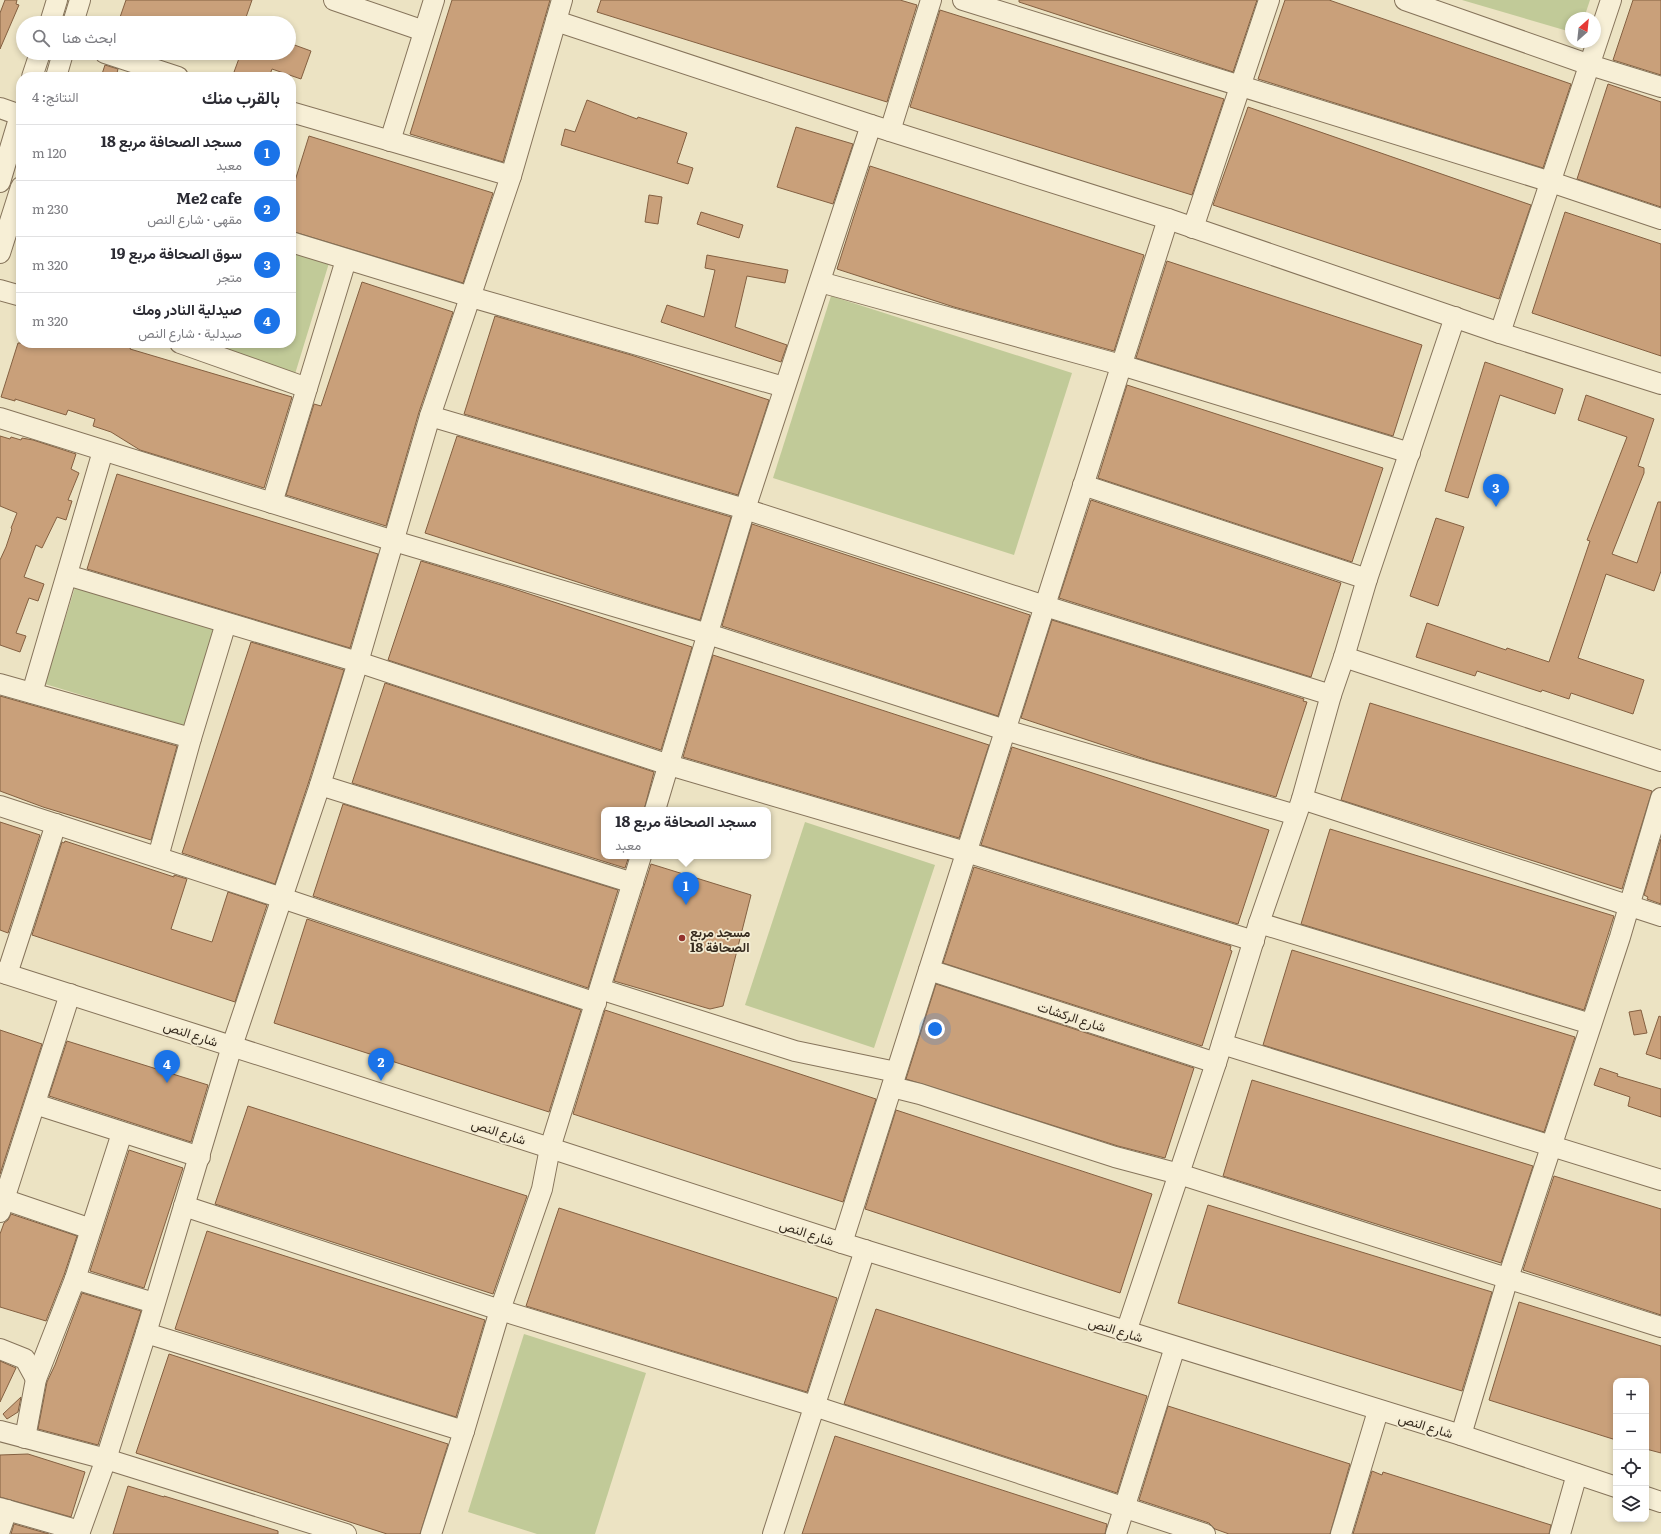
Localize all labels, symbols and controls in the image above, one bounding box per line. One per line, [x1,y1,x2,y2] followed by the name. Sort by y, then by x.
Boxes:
[1565,12,1601,48] north arrow
[16,16,296,60] search box
[62,25,116,48] text: ابحث هنا
[30,27,52,49] icon: search
[202,84,280,109] text: بالقرب منك
[32,87,79,106] text: النتائج: 4
[101,129,242,152] text: مسجد الصحافة مربع 18
[32,143,67,162] text: 120 m
[264,143,270,162] text: 1
[216,155,242,174] text: معبد
[176,186,242,209] text: Me2 cafe
[32,199,68,218] text: 230 m
[264,199,271,218] text: 2
[147,209,242,228] text: مقهى · شارع النص
[111,241,242,264] text: سوق الصحافة مربع 19
[32,255,68,274] text: 320 m
[263,255,271,274] text: 3
[217,267,242,286] text: متجر
[132,297,242,320] text: صيدلية النادر ومك
[32,311,68,330] text: 320 m
[263,311,271,330] text: 4
[138,323,242,342] text: صيدلية · شارع النص
[1483,474,1509,507] pin: 3
[601,807,771,859] popup
[615,809,757,832] text: مسجد الصحافة مربع 18
[615,835,641,854] text: معبد
[673,872,699,905] pin: 1
[690,922,750,956] place label: مسجد مربع 18 الصحافة
[677,933,687,943] marker: مسجد مربع 18 الصحافة
[1035,996,1109,1037] street label: شارع الركشات
[161,1015,221,1052] street label: شارع النص
[925,1019,945,1039] your location
[368,1048,394,1081] pin: 2
[154,1050,180,1083] pin: 4
[469,1113,529,1150] street label: شارع النص
[777,1214,837,1251] street label: شارع النص
[1086,1312,1146,1347] street label: شارع النص
[1613,1378,1649,1522] map controls
[1613,1378,1649,1414] button: +
[1396,1408,1456,1443] street label: شارع النص
[1613,1414,1649,1450] button: −
[1613,1450,1649,1486] button: locate
[1613,1486,1649,1522] button: layers

